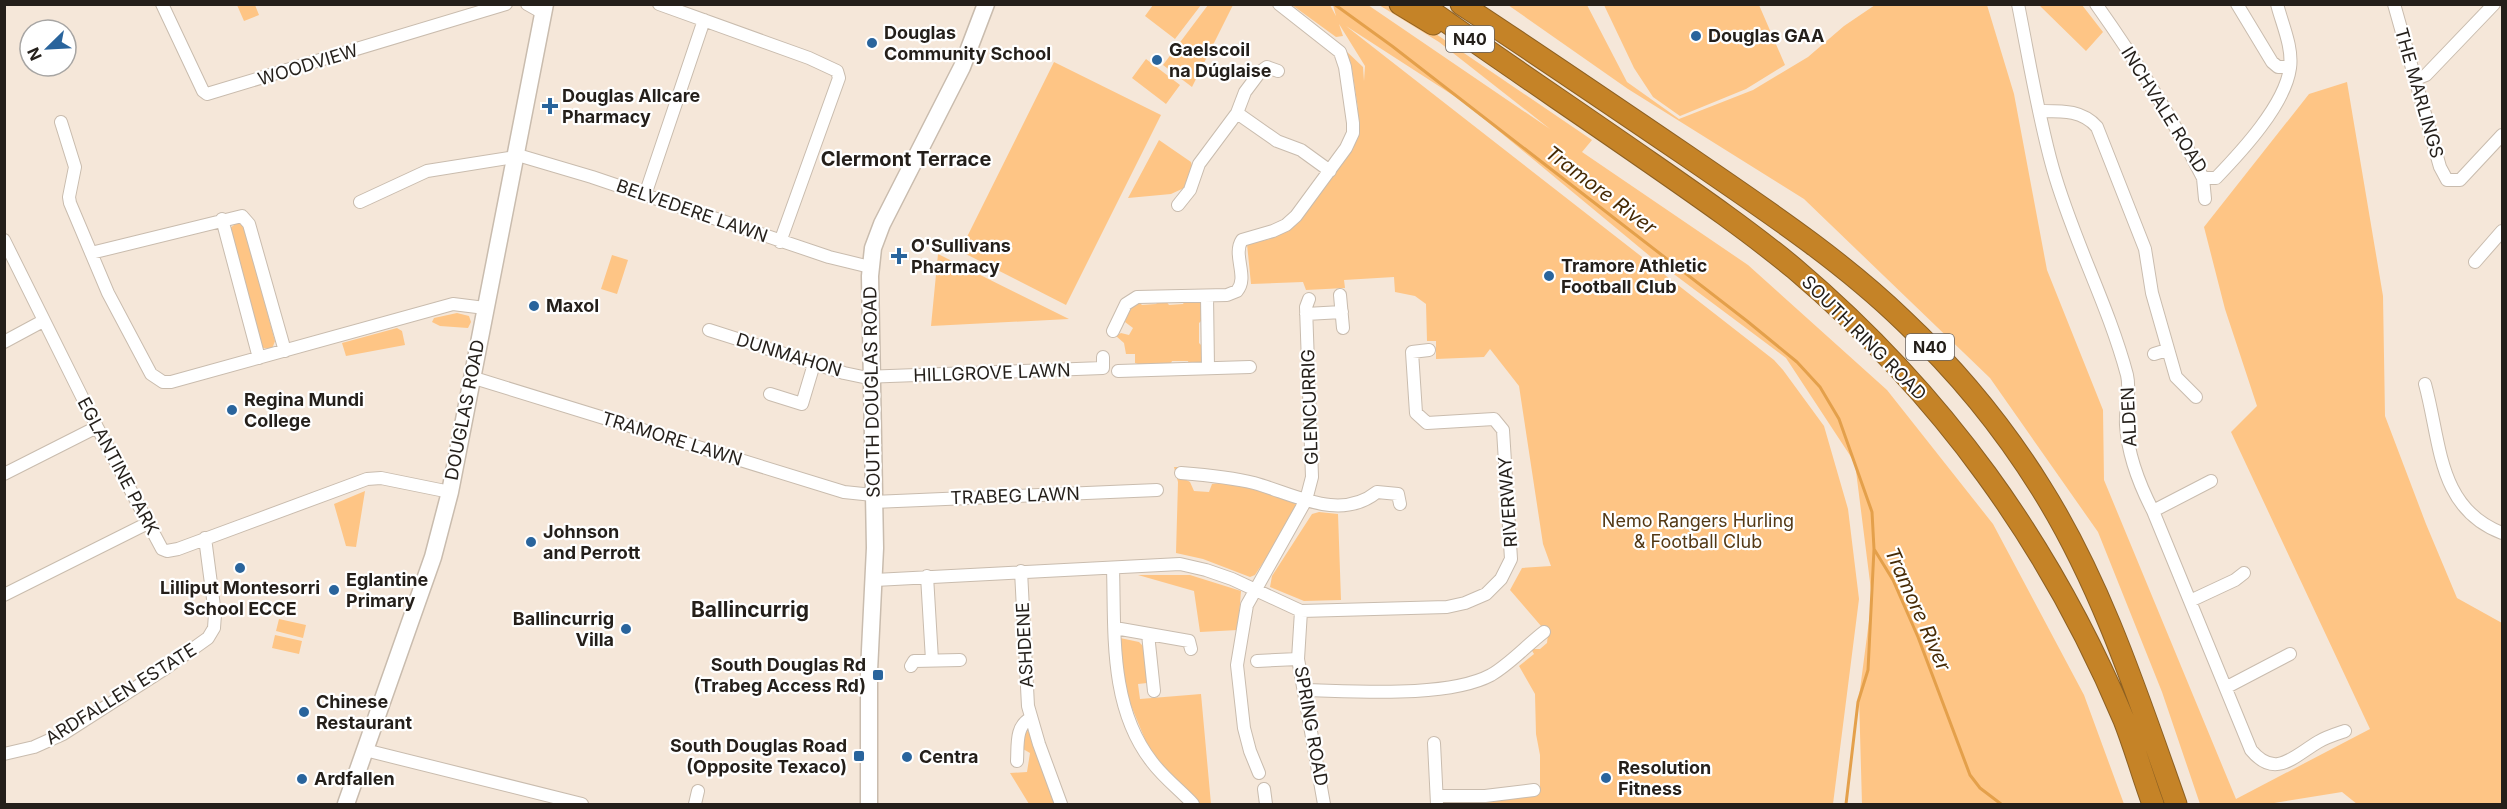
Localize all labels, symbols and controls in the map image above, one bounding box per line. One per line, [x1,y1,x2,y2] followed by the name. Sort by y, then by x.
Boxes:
[18,18,78,78] north arrow
[884,22,1051,64] place label: Douglas Community School
[1708,25,1824,46] place label: Douglas GAA
[2391,25,2448,160] street label: THE MARLINGS
[1446,26,1494,52] road number: N40
[1689,29,1703,43] marker: Douglas GAA
[865,36,879,50] marker: Douglas Community School
[255,39,361,90] street label: WOODVIEW
[1169,39,1272,81] place label: Gaelscoil na Dúglaise
[2117,43,2212,177] street label: INCHVALE ROAD
[23,44,46,64] text: N
[1150,53,1164,67] marker: Gaelscoil na Dúglaise
[562,85,701,127] place label: Douglas Allcare Pharmacy
[543,99,557,113] marker: Douglas Allcare Pharmacy
[1541,140,1662,240] water label: Tramore River
[821,147,991,171] district label: Clermont Terrace
[614,175,771,246] street label: BELVEDERE LAWN
[911,235,1011,277] place label: O'Sullivans Pharmacy
[892,249,906,263] marker: O'Sullivans Pharmacy
[1561,255,1707,297] place label: Tramore Athletic Football Club
[1542,269,1556,283] marker: Tramore Athletic Football Club
[1798,271,1931,404] street label: SOUTH RING ROAD
[859,286,884,498] street label: SOUTH DOUGLAS ROAD
[546,295,599,316] place label: Maxol
[527,299,541,313] marker: Maxol
[734,328,844,381] street label: DUNMAHON
[1906,334,1954,360] road number: N40
[441,338,488,482] street label: DOUGLAS ROAD
[1297,349,1322,465] street label: GLENCURRIG
[913,359,1071,386] street label: HILLGROVE LAWN
[2116,387,2141,448] street label: ALDEN
[244,389,364,431] place label: Regina Mundi College
[73,393,164,538] street label: EGLANTINE PARK
[225,403,239,417] marker: Regina Mundi College
[599,407,745,470] street label: TRAMORE LAWN
[1494,456,1521,548] street label: RIVERWAY
[950,483,1080,508] street label: TRABEG LAWN
[1602,510,1794,552] park label: Nemo Rangers Hurling & Football Club
[543,521,641,563] place label: Johnson and Perrott
[524,535,538,549] marker: Johnson and Perrott
[1880,543,1956,675] water label: Tramore River
[233,561,247,575] marker: Lilliput Montesorri School ECCE
[346,569,429,611] place label: Eglantine Primary
[160,577,320,619] place label: Lilliput Montesorri School ECCE
[327,583,341,597] marker: Eglantine Primary
[691,597,809,622] district label: Ballincurrig
[1012,602,1037,688] street label: ASHDENE
[513,608,614,650] place label: Ballincurrig Villa
[619,622,633,636] marker: Ballincurrig Villa
[41,639,200,749] street label: ARDFALLEN ESTATE
[694,654,866,696] place label: South Douglas Rd (Trabeg Access Rd)
[1291,664,1332,788] street label: SPRING ROAD
[871,668,885,682] marker: South Douglas Rd (Trabeg Access Rd)
[316,691,412,733] place label: Chinese Restaurant
[297,705,311,719] marker: Chinese Restaurant
[670,735,847,777] place label: South Douglas Road (Opposite Texaco)
[919,746,978,767] place label: Centra
[852,749,866,763] marker: South Douglas Road (Opposite Texaco)
[900,750,914,764] marker: Centra
[1618,757,1711,799] place label: Resolution Fitness
[314,768,395,789] place label: Ardfallen
[1599,771,1613,785] marker: Resolution Fitness
[295,772,309,786] marker: Ardfallen

